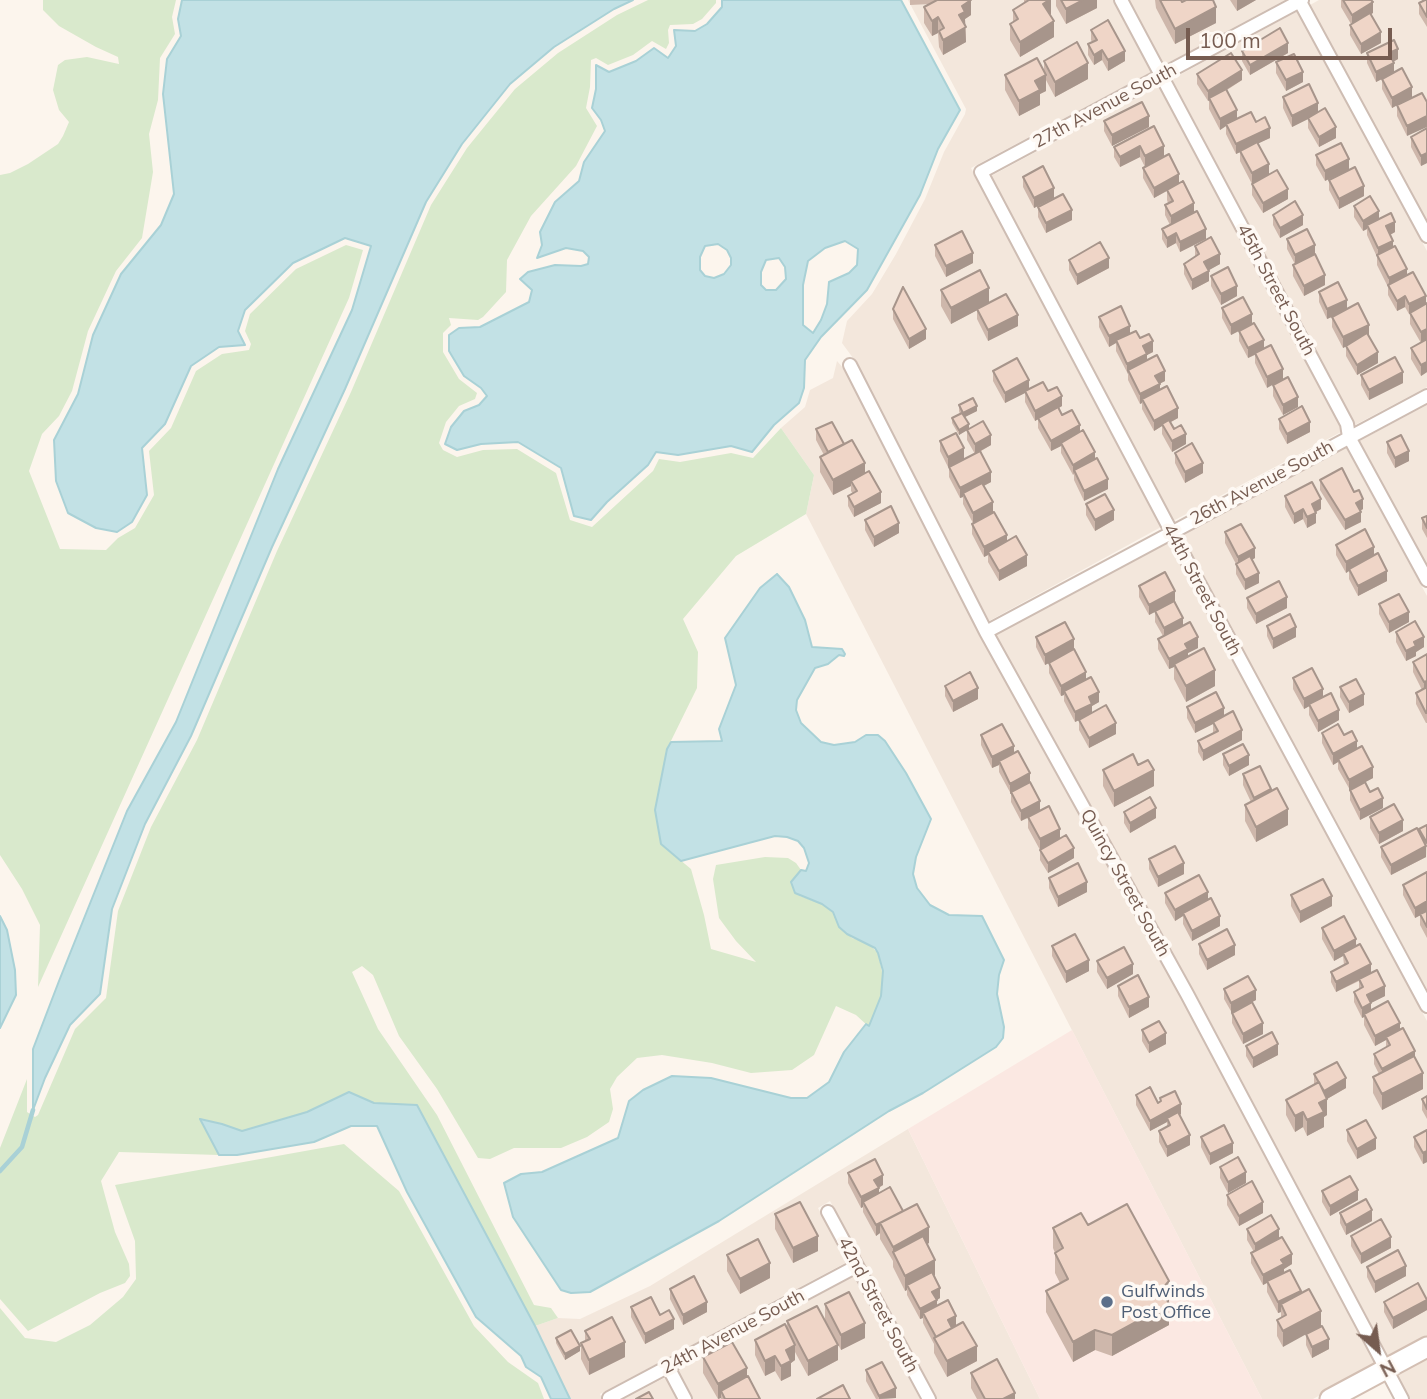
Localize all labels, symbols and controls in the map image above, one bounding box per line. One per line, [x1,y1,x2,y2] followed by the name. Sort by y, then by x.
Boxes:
[1189,14,1396,58] scale bar
[1199,27,1261,53] text: 100 m
[1030,59,1180,153] street label: 27th Avenue South
[1232,220,1320,360] street label: 45th Street South
[1187,436,1337,530] street label: 26th Avenue South
[1158,520,1246,660] street label: 44th Street South
[1075,805,1175,961] street label: Quincy Street South
[833,1233,923,1377] street label: 42nd Street South
[1121,1281,1211,1324] place label: Gulfwinds Post Office
[658,1285,808,1379] street label: 24th Avenue South
[1099,1294,1115,1310] marker: Gulfwinds Post Office
[1343,1315,1413,1385] north arrow
[1376,1355,1400,1383] text: N

